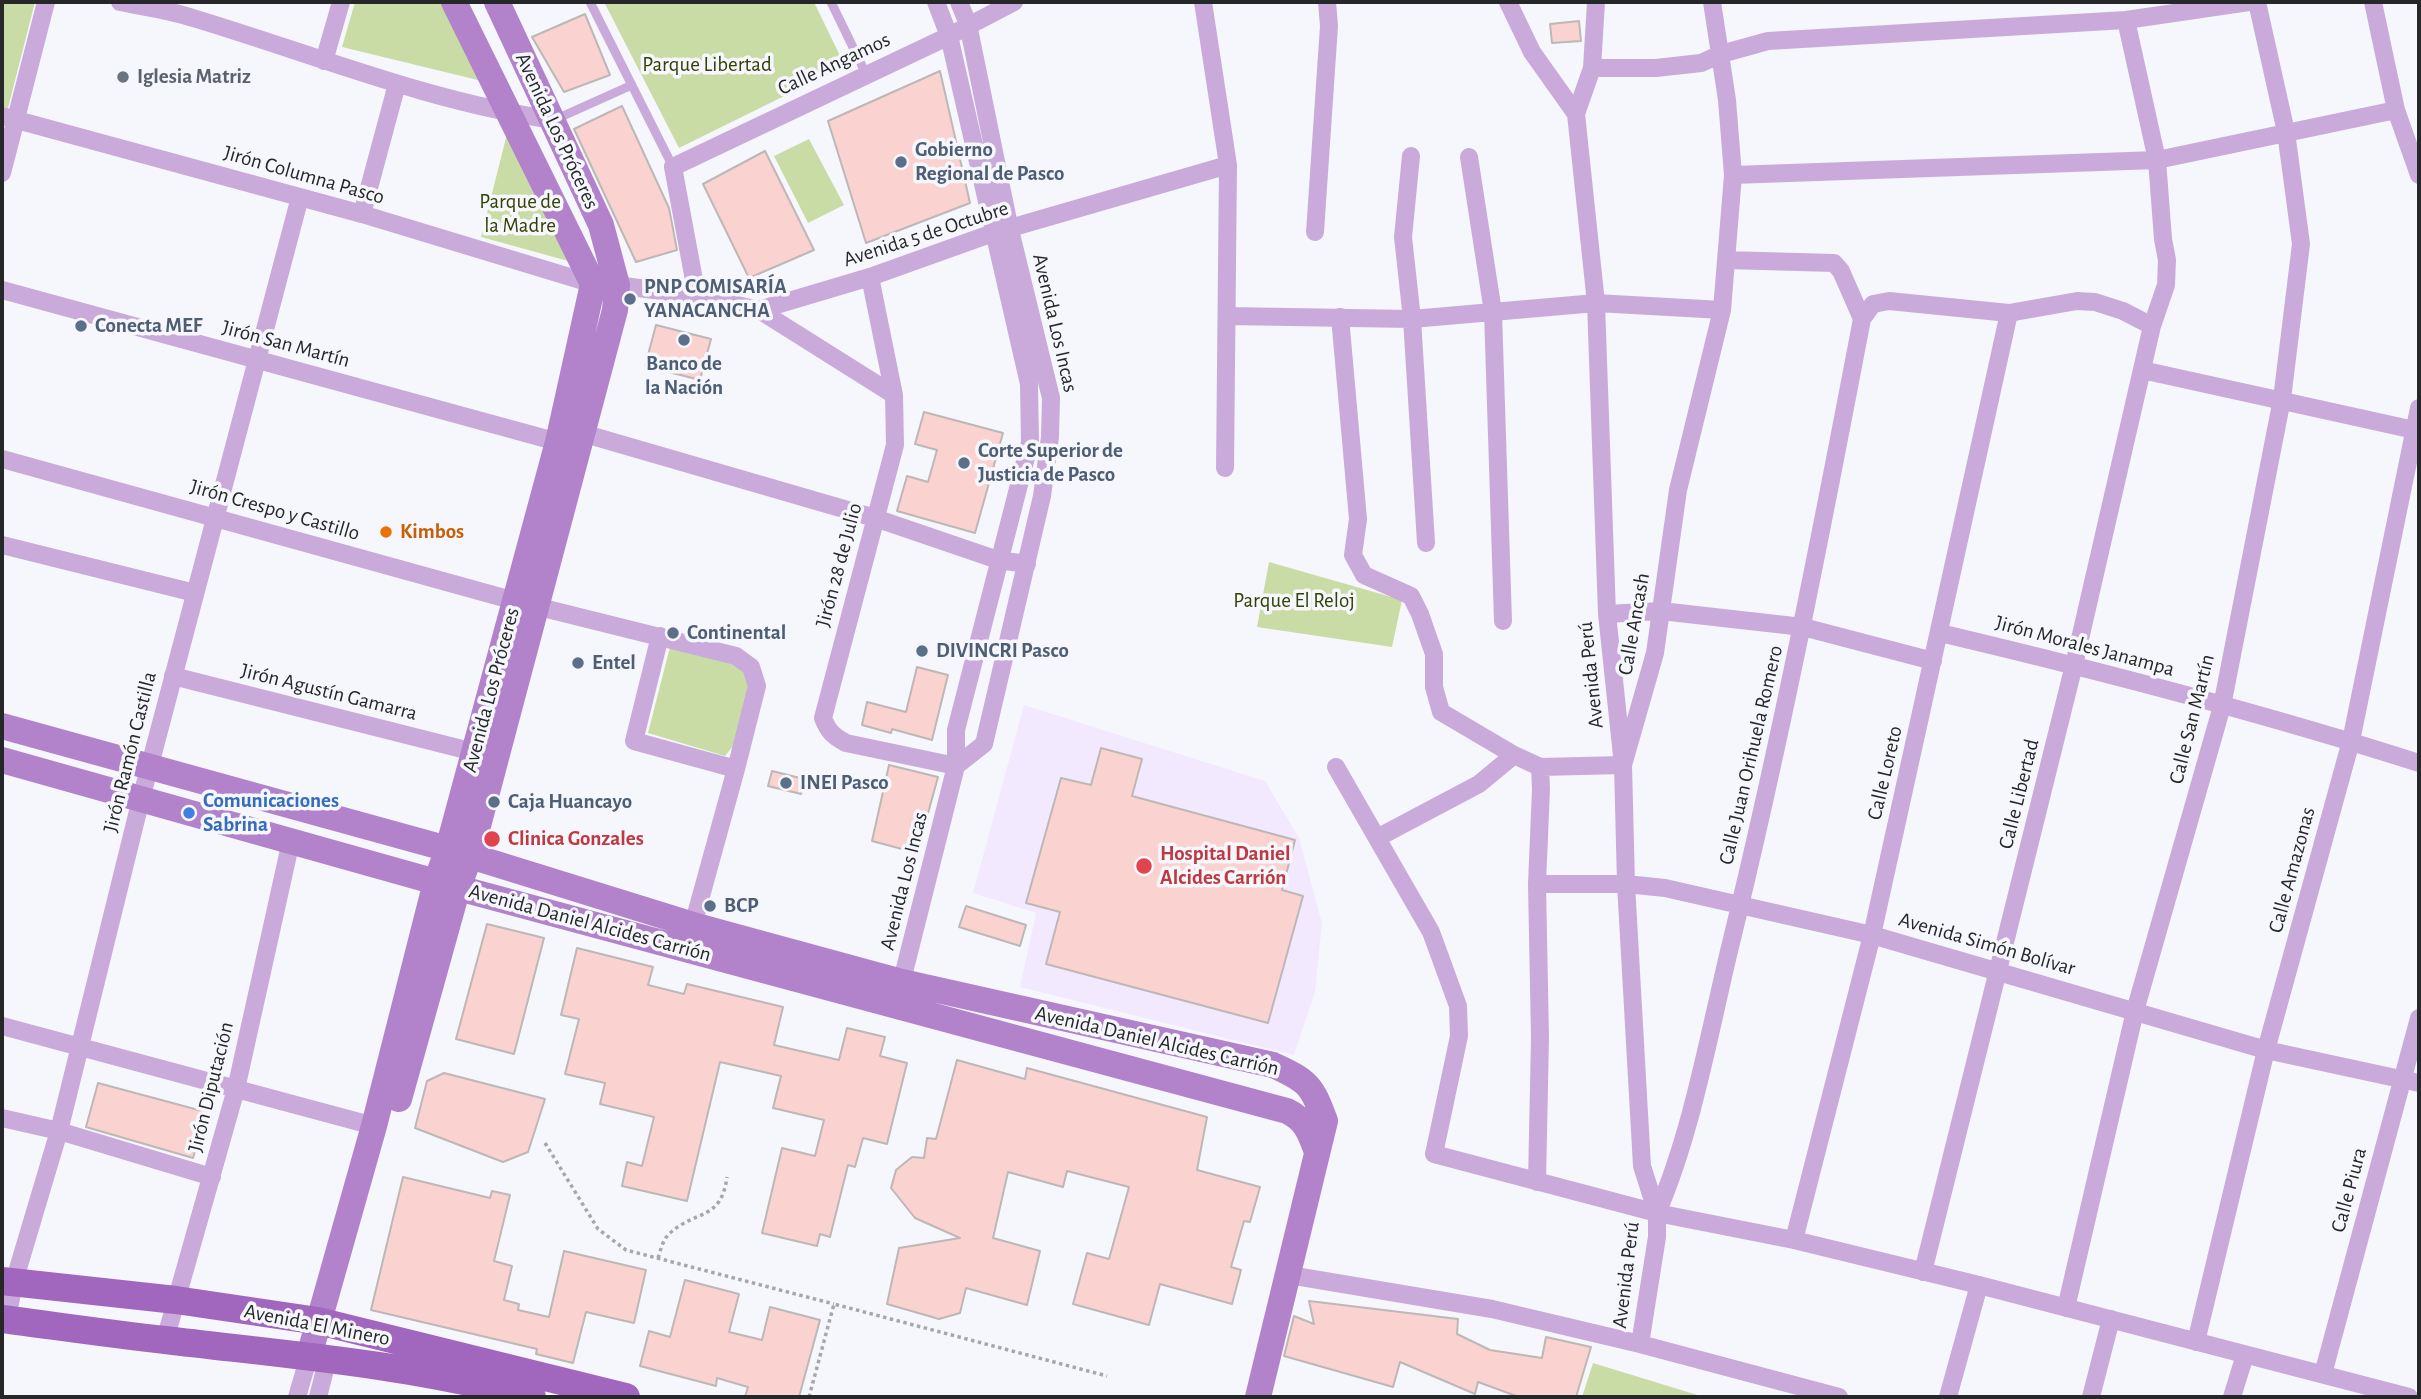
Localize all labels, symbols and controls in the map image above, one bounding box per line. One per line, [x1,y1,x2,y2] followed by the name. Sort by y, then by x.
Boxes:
[774,27,894,101] street label: Calle Angamos
[510,49,604,213] street label: Avenida Los Próceres
[642,52,772,78] park label: Parque Libertad
[137,64,251,90] place label: Iglesia Matriz
[115,69,131,85] marker: Iglesia Matriz
[915,137,1064,187] place label: Gobierno Regional de Pasco
[221,140,387,210] street label: Jirón Columna Pasco
[893,154,909,170] marker: Gobierno Regional de Pasco
[479,189,561,239] park label: Parque de la Madre
[840,195,1012,273] street label: Avenida 5 de Octubre
[1027,251,1083,395] street label: Avenida Los Incas
[644,274,787,324] place label: PNP COMISARÍA YANACANCHA
[622,291,638,307] marker: PNP COMISARÍA YANACANCHA
[95,313,202,339] place label: Conecta MEF
[219,315,353,373] street label: Jirón San Martín
[73,318,89,334] marker: Conecta MEF
[676,332,692,348] marker: Banco de la Nación
[645,351,723,401] place label: Banco de la Nación
[978,438,1123,488] place label: Corte Superior de Justicia de Pasco
[956,455,972,471] marker: Corte Superior de Justicia de Pasco
[187,474,363,546] street label: Jirón Crespo y Castillo
[810,500,868,630] street label: Jirón 28 de Julio
[400,519,464,545] place label: Kimbos
[378,524,394,540] marker: Kimbos
[1613,571,1655,677] street label: Calle Ancash
[1233,588,1355,614] park label: Parque El Reloj
[457,605,525,775] street label: Avenida Los Próceres
[1993,610,2177,682] street label: Jirón Morales Janampa
[687,620,786,646] place label: Continental
[1573,620,1609,730] street label: Avenida Perú
[665,625,681,641] marker: Continental
[936,638,1069,664] place label: DIVINCRI Pasco
[914,643,930,659] marker: DIVINCRI Pasco
[1713,643,1789,867] street label: Calle Juan Orihuela Romero
[592,650,636,676] place label: Entel
[2164,652,2220,786] street label: Calle San Martín
[570,655,586,671] marker: Entel
[238,658,420,726] street label: Jirón Agustín Gamarra
[98,669,162,835] street label: Jirón Ramón Castilla
[1862,723,1908,823] street label: Calle Loreto
[1993,736,2045,852] street label: Calle Libertad
[800,770,889,796] place label: INEI Pasco
[778,775,794,791] marker: INEI Pasco
[203,788,339,838] place label: Comunicaciones Sabrina
[508,789,632,815] place label: Caja Huancayo
[486,794,502,810] marker: Caja Huancayo
[2263,804,2321,936] street label: Calle Amazonas
[181,805,197,821] marker: Comunicaciones Sabrina
[875,809,933,953] street label: Avenida Los Incas
[508,826,644,852] place label: Clinica Gonzales
[482,829,502,849] marker: Clinica Gonzales
[1160,841,1290,891] place label: Hospital Daniel Alcides Carrión
[1134,856,1154,876] marker: Hospital Daniel Alcides Carrión
[466,879,714,967] street label: Avenida Daniel Alcides Carrión
[724,893,759,919] place label: BCP
[702,898,718,914] marker: BCP
[1896,907,2078,981] street label: Avenida Simón Bolívar
[1033,1001,1281,1081] street label: Avenida Daniel Alcides Carrión
[183,1019,239,1155] street label: Jirón Diputación
[2326,1145,2372,1235] street label: Calle Piura
[1607,1220,1645,1330] street label: Avenida Perú
[242,1299,392,1351] street label: Avenida El Minero

